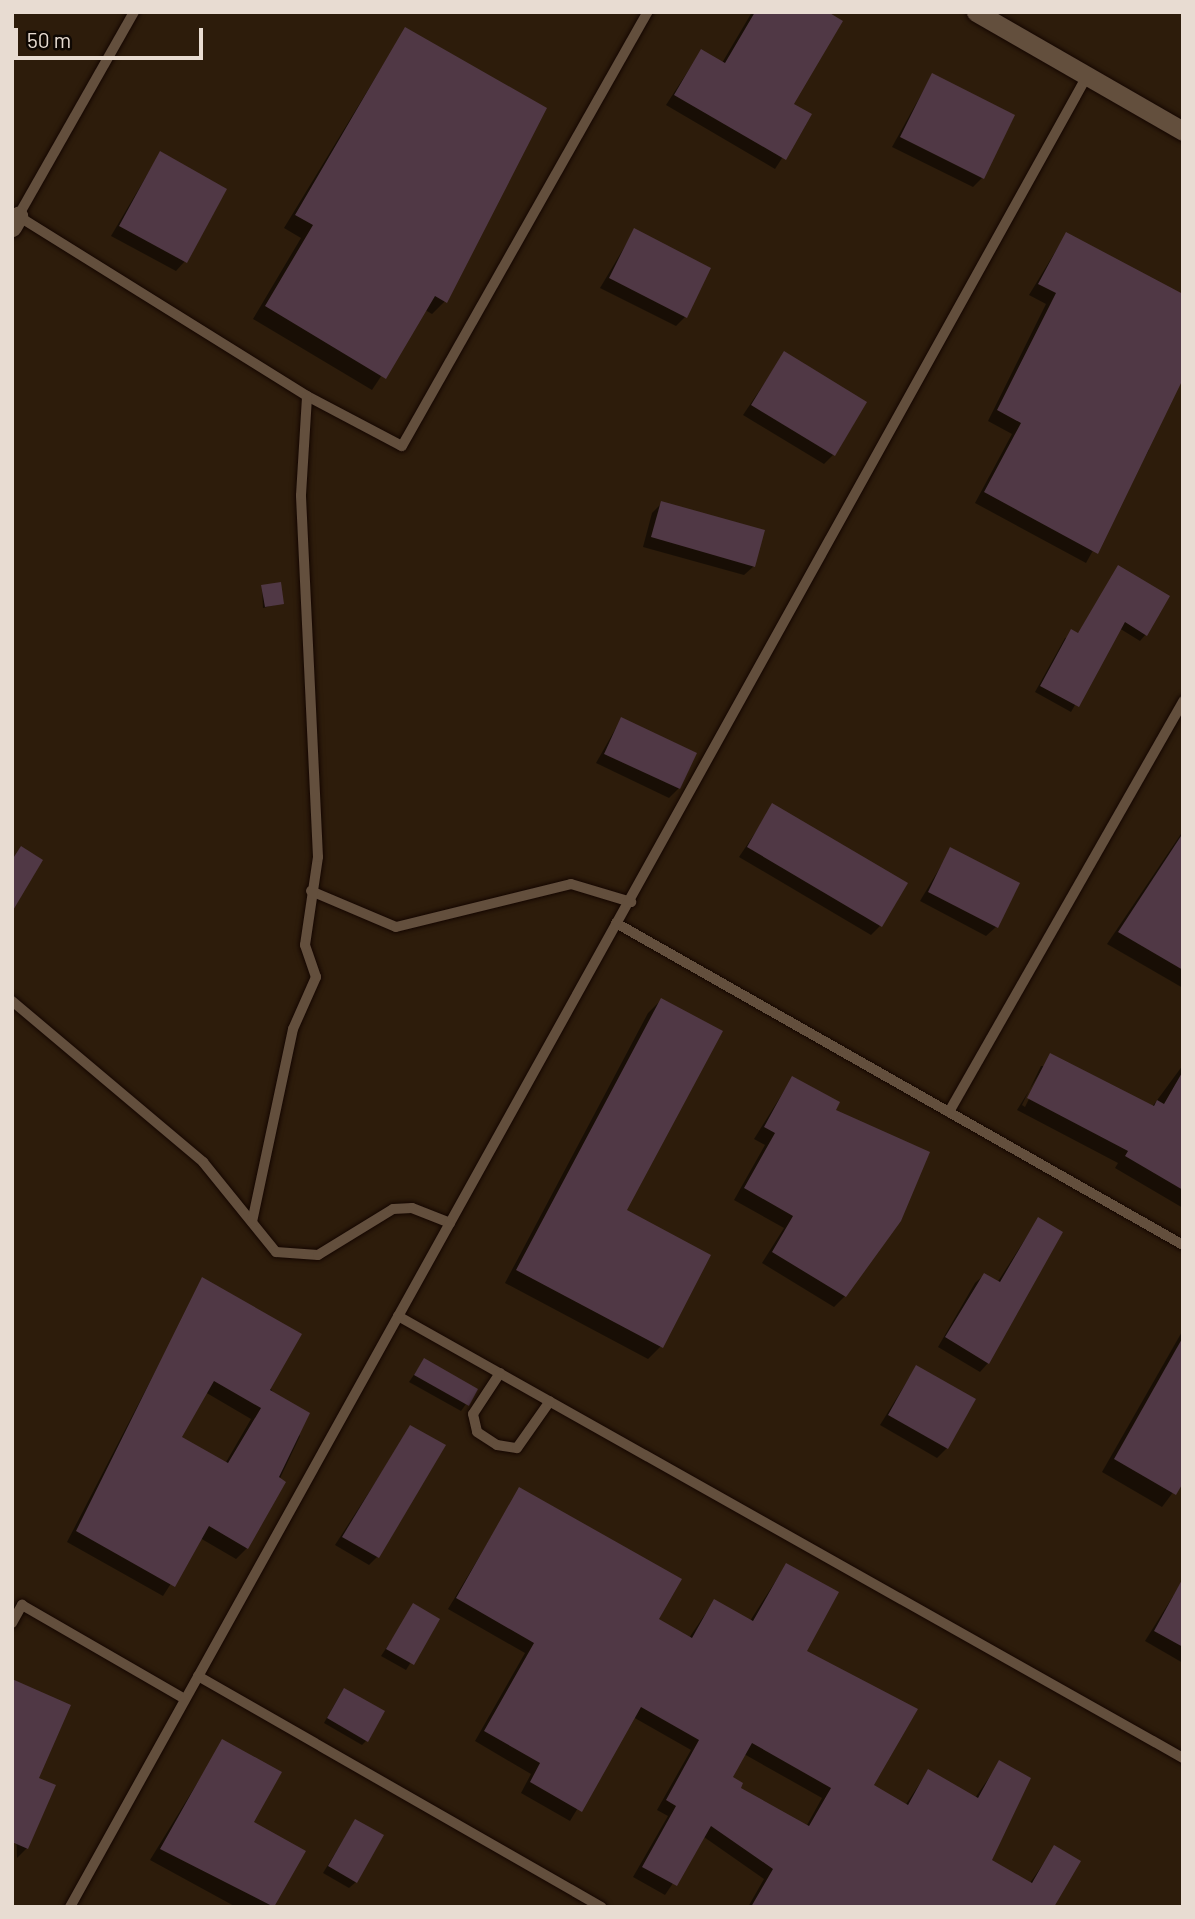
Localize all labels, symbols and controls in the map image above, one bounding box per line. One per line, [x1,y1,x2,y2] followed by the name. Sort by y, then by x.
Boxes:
[18,14,206,58] scale bar
[27,27,71,52] text: 50 m

